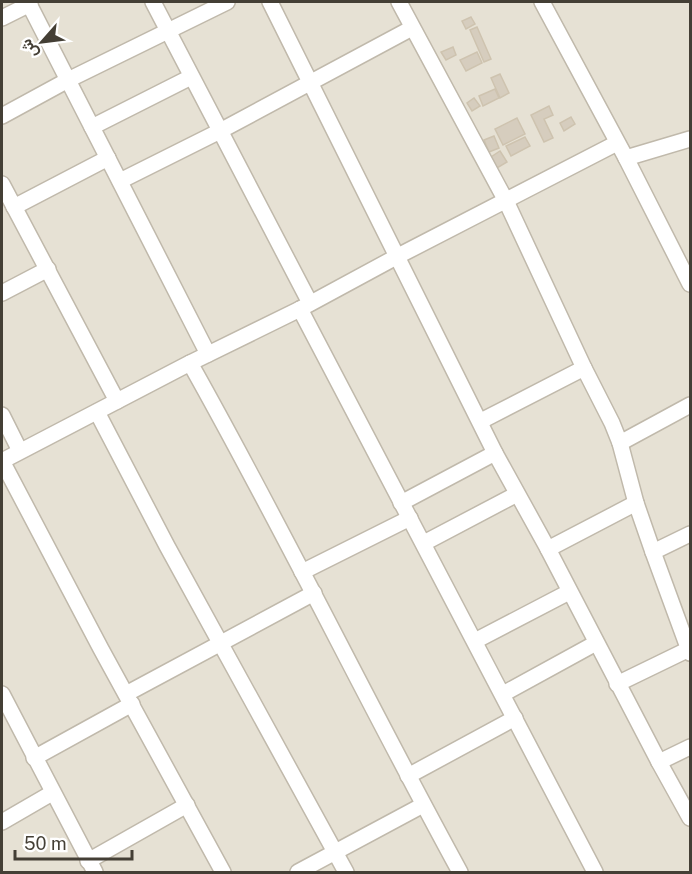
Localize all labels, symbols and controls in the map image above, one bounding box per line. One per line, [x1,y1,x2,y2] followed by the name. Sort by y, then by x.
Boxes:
[12,12,72,72] north arrow
[16,36,42,62] text: ش
[15,823,132,861] scale bar
[24,833,67,854] text: 50 m

